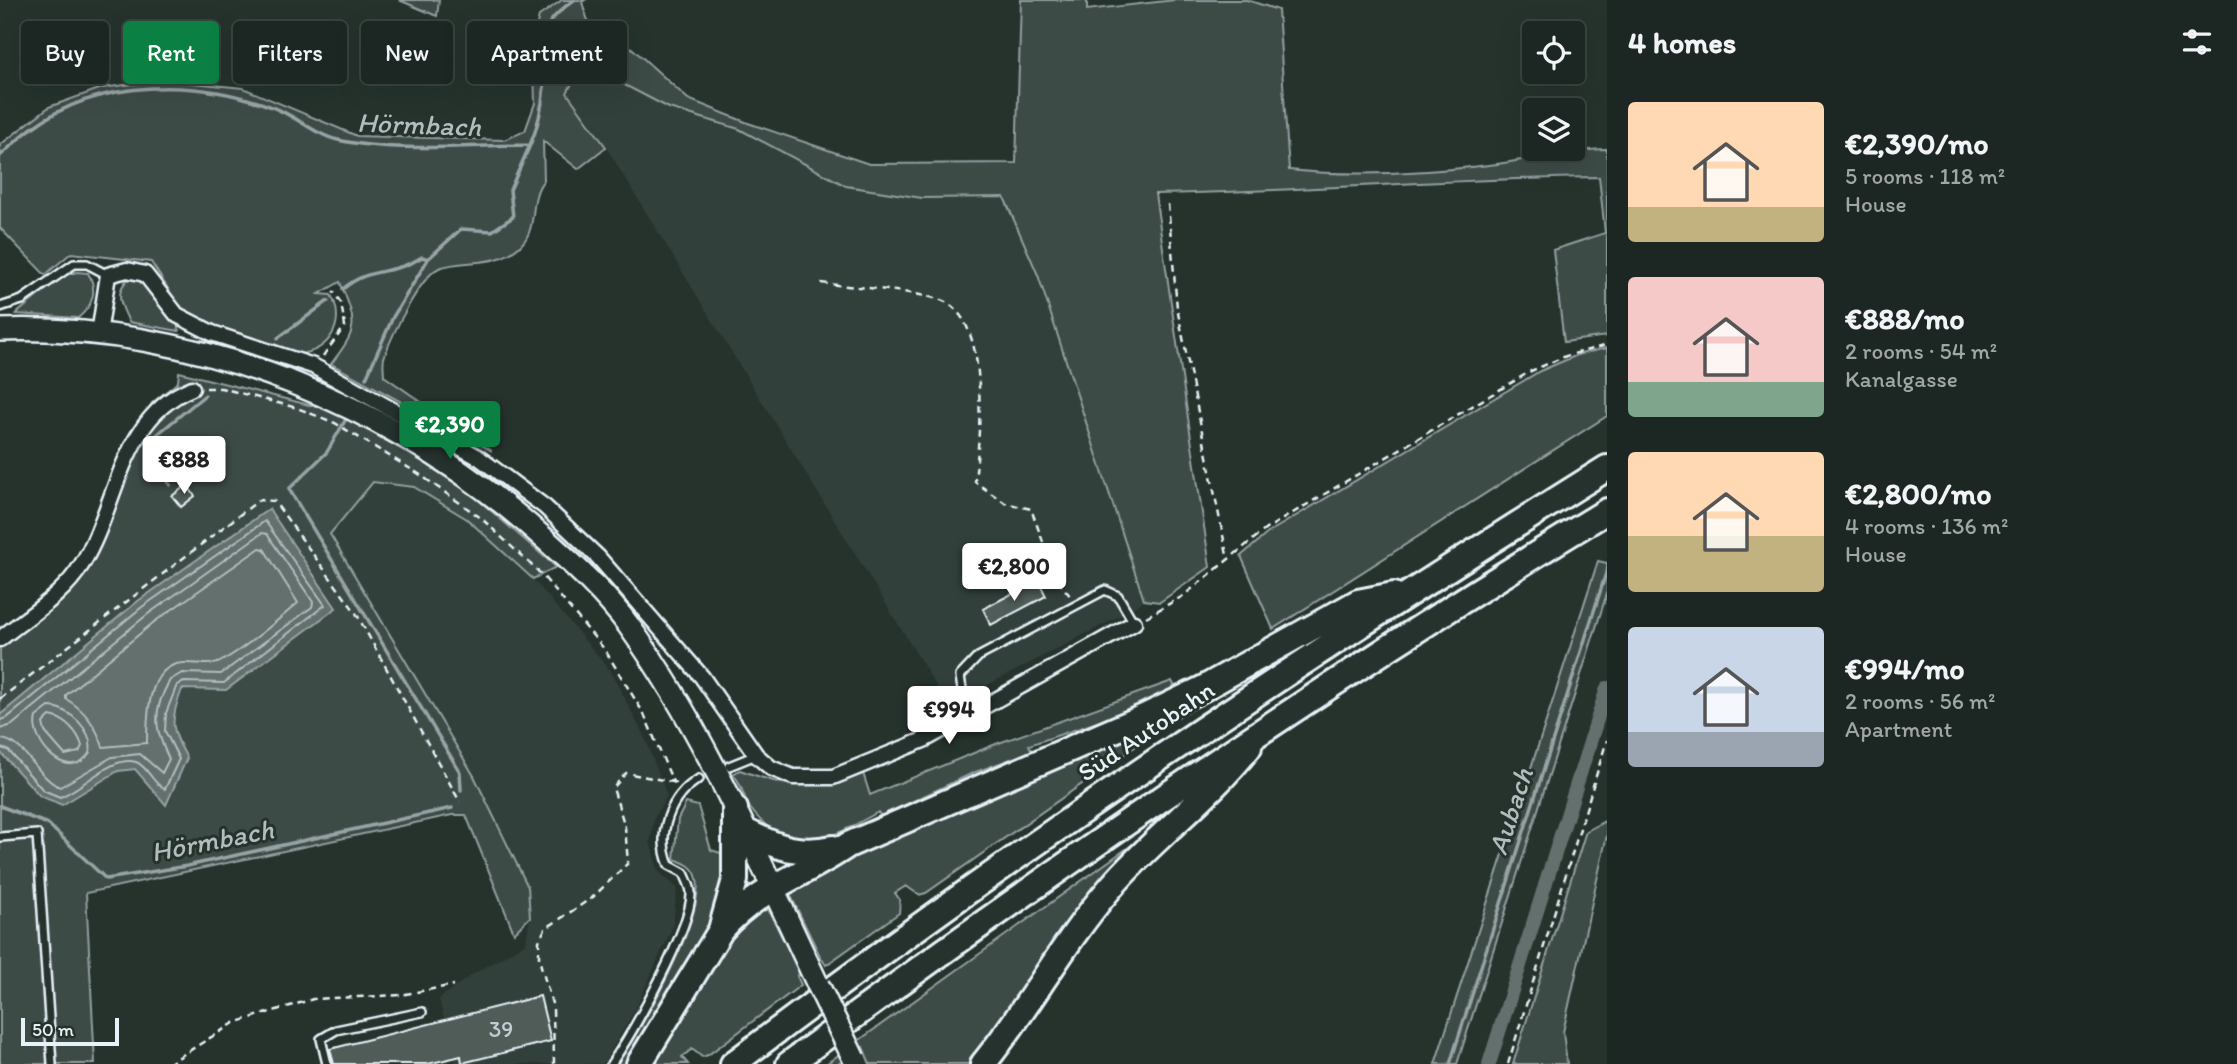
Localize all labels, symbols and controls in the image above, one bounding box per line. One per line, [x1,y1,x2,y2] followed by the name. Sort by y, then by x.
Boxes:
[21,21,109,84] chip: Buy
[123,21,219,84] chip: Rent
[233,21,347,84] chip: Filters
[361,21,453,84] chip: New
[467,21,627,84] chip: Apartment
[1522,21,1585,161] map controls
[1522,21,1585,84] button: locate
[2178,23,2216,61] icon: filters
[1628,24,1736,61] text: 4 homes
[1522,98,1585,161] button: layers
[356,105,482,143] water label: Hörmbach
[1845,125,1989,162] text: €2,390/mo
[1684,130,1768,214] icon: home
[1845,162,2005,190] text: 5 rooms · 118 m²
[1845,190,1907,218] text: House
[1845,300,1965,337] text: €888/mo
[1684,305,1768,389] icon: home
[1845,337,1997,365] text: 2 rooms · 54 m²
[1845,365,1958,393] text: Kanalgasse
[393,402,507,461] pin: €2,390
[415,410,485,438] text: €2,390
[143,436,225,496] pin: €888
[159,445,209,473] text: €888
[1845,475,1992,512] text: €2,800/mo
[1684,480,1768,564] icon: home
[1845,512,2008,540] text: 4 rooms · 136 m²
[1845,540,1907,568] text: House
[957,544,1071,603] pin: €2,800
[978,552,1050,580] text: €2,800
[1845,650,1965,687] text: €994/mo
[1684,655,1768,739] icon: home
[1072,674,1220,788] street label: Süd Autobahn
[908,686,990,746] pin: €994
[1845,687,1996,715] text: 2 rooms · 56 m²
[923,695,975,723] text: €994
[1845,715,1952,743] text: Apartment
[1480,763,1540,859] water label: Aubach
[148,811,277,869] water label: Hörmbach
[21,1015,119,1047] scale bar
[489,1015,513,1043] house number: 39
[32,1018,74,1041] text: 50 m

